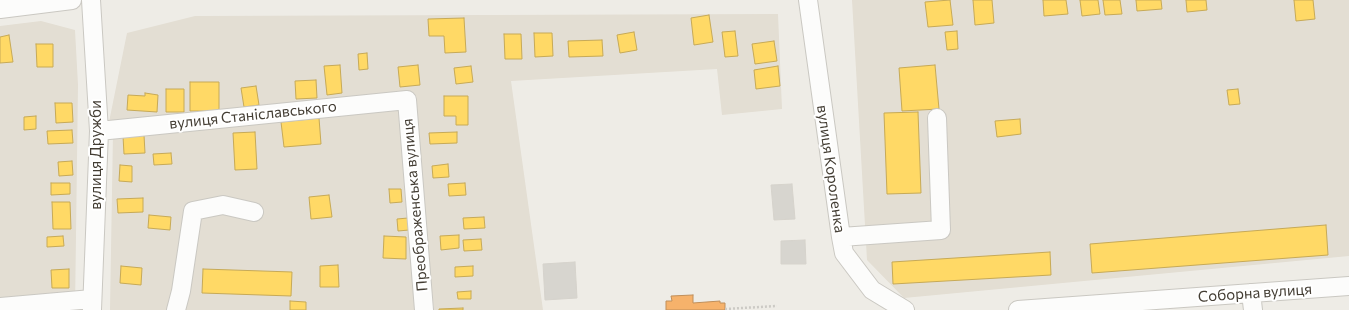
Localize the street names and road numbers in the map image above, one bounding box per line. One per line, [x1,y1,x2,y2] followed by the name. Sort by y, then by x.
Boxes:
[168,97,338,133] street label: вулиця Станіславського
[87,100,105,210] street label: вулиця Дружби
[813,104,849,234] street label: вулиця Короленка
[398,118,432,292] street label: Преображенська вулиця
[1197,280,1313,306] street label: Соборна вулиця

